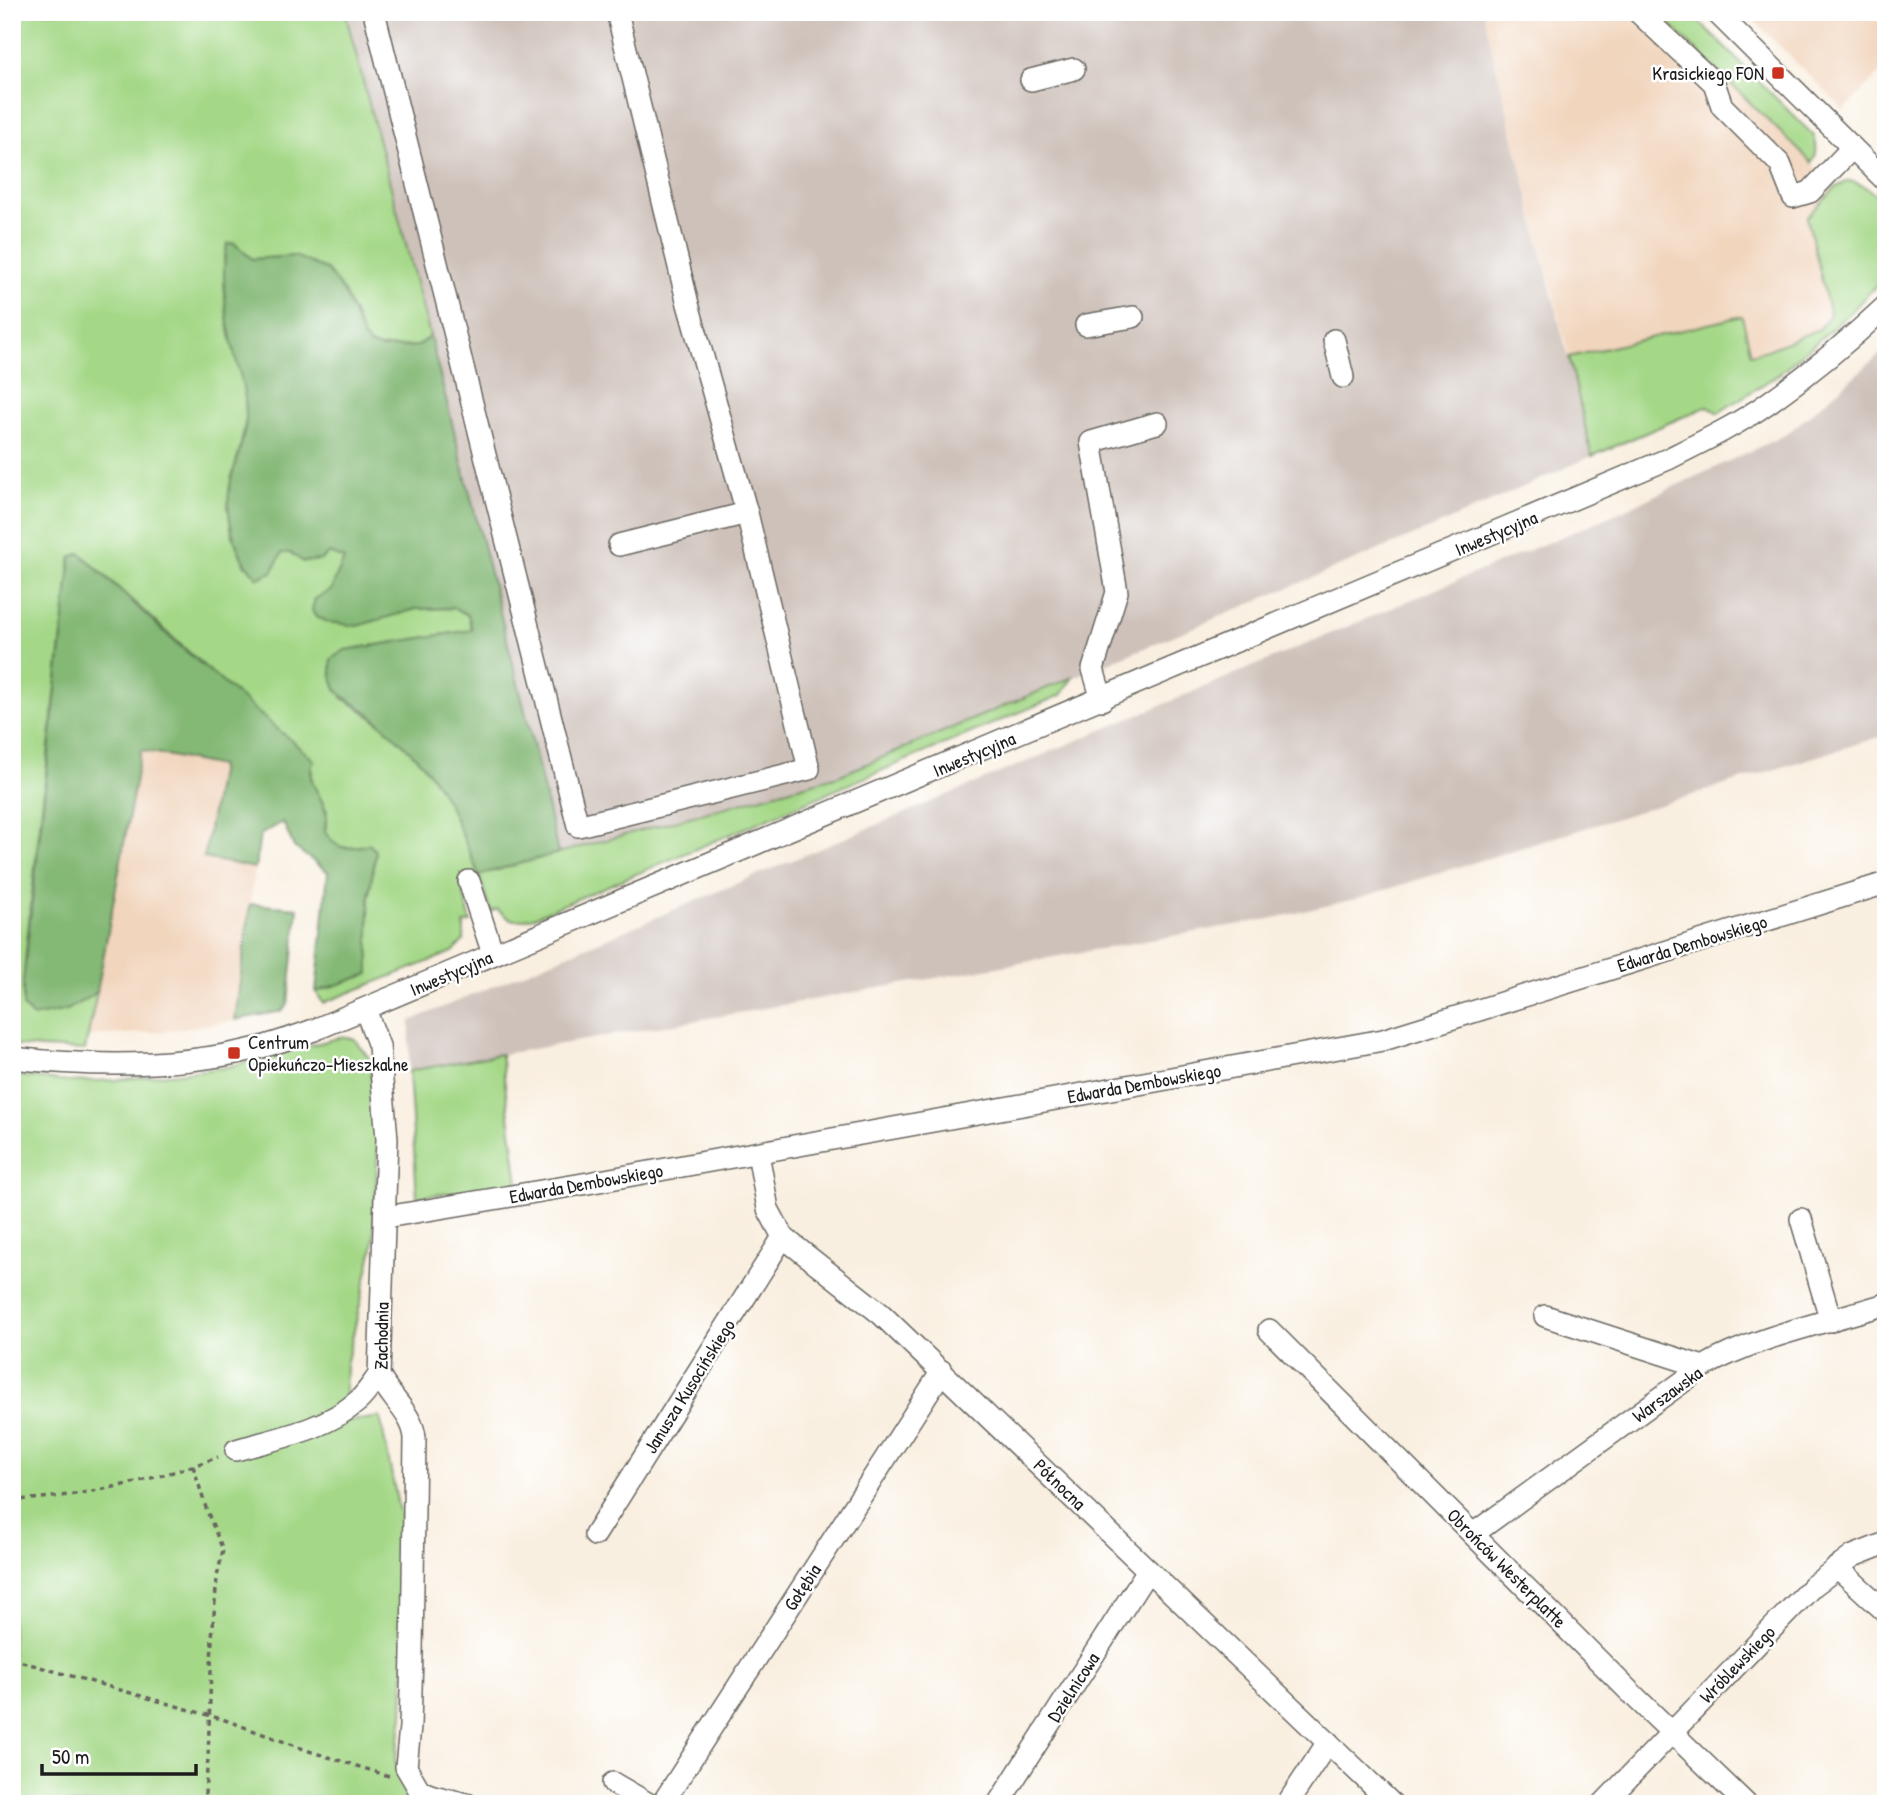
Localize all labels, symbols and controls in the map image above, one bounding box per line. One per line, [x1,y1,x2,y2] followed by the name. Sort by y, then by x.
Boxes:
[1652,60,1764,86] place label: Krasickiego FON
[1770,65,1786,81] marker: Krasickiego FON
[1451,504,1542,562] street label: Inwestycyjna
[929,725,1020,783] street label: Inwestycyjna
[1614,908,1770,978] street label: Edwarda Dembowskiego
[406,944,497,1002] street label: Inwestycyjna
[248,1029,409,1077] place label: Centrum Opiekuńczo-Mieszkalne
[226,1045,242,1061] marker: Centrum Opiekuńczo-Mieszkalne
[1065,1057,1223,1109] street label: Edwarda Dembowskiego
[507,1157,665,1209] street label: Edwarda Dembowskiego
[367,1301,395,1370] street label: Zachodnia
[637,1314,741,1458] street label: Janusza Kusocińskiego
[1627,1359,1708,1428] street label: Warszawska
[1028,1453,1092,1516] street label: Północna
[1441,1502,1573,1634] street label: Obrońców Westerplatte
[777,1558,827,1616] street label: Gołębia
[1693,1619,1781,1709] street label: Wróblewskiego
[1041,1647,1105,1727] street label: Dzielnicowa
[42,1732,196,1776] scale bar
[52,1742,89,1771] text: 50 m

